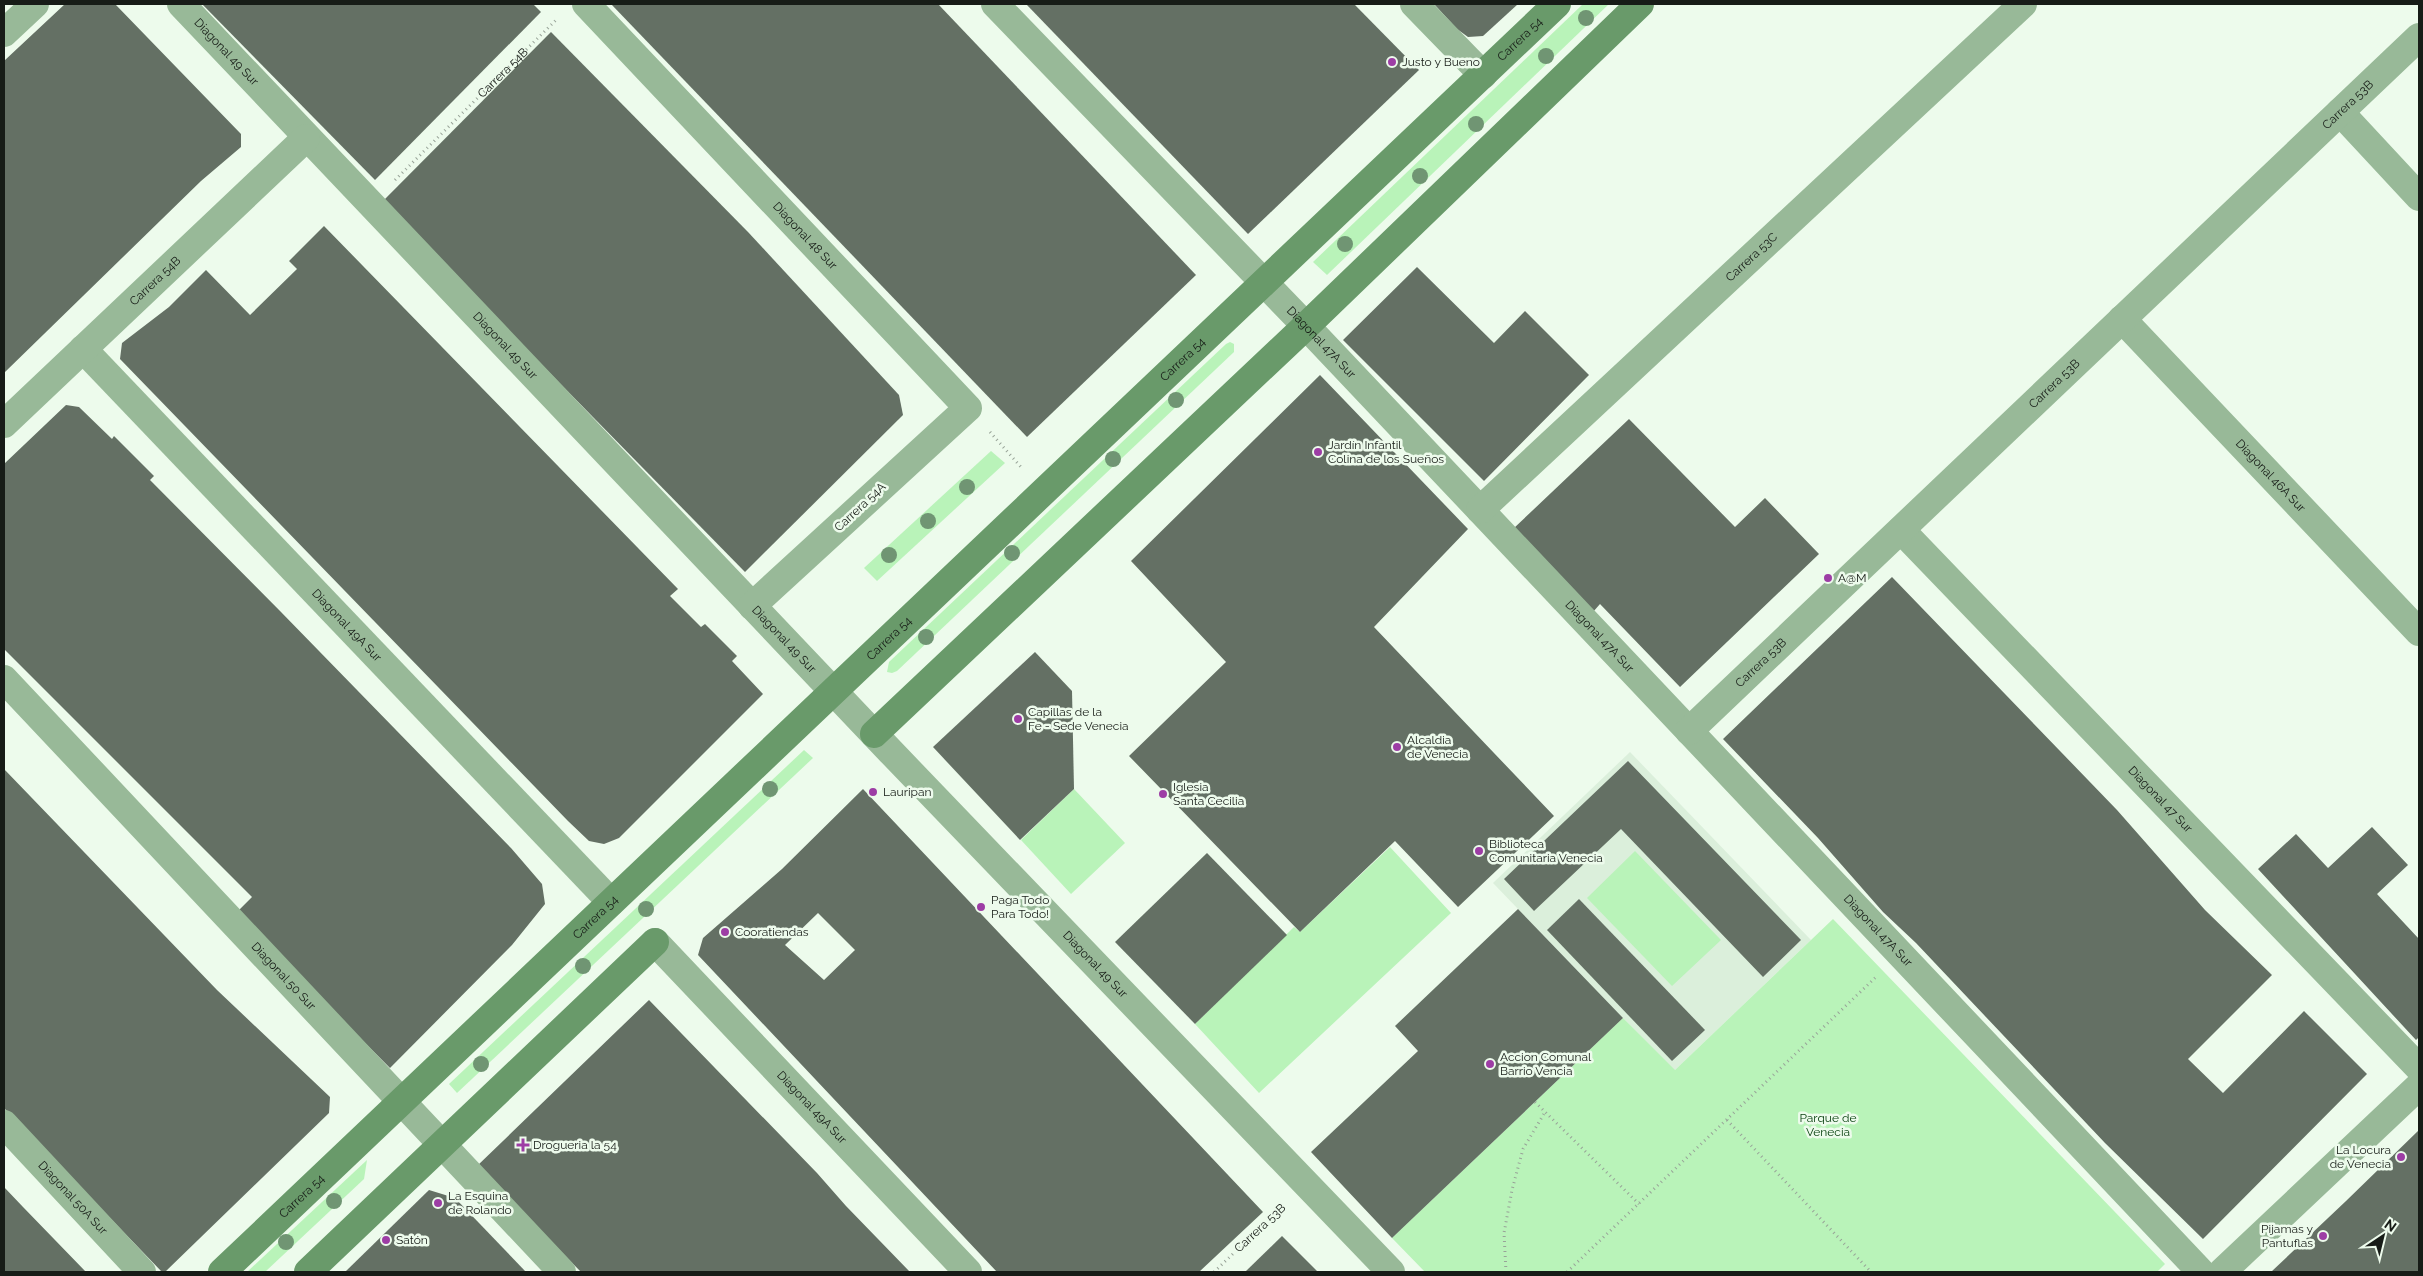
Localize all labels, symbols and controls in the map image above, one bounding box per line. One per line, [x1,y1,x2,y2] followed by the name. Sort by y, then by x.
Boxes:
[1494,14,1546,64] street label: Carrera 54
[191,15,262,89] street label: Diagonal 49 Sur
[475,45,531,101] street label: Carrera 54B
[1402,55,1480,69] place label: Justo y Bueno
[1386,56,1398,68] marker: Justo y Bueno
[2319,77,2376,132] street label: Carrera 53B
[770,199,841,273] street label: Diagonal 48 Sur
[1723,230,1780,284] street label: Carrera 53C
[127,254,183,308] street label: Carrera 54B
[1284,304,1359,382] street label: Diagonal 47A Sur
[470,309,541,383] street label: Diagonal 49 Sur
[1157,335,1209,384] street label: Carrera 54
[2026,356,2083,411] street label: Carrera 53B
[2233,436,2309,516] street label: Diagonal 46A Sur
[1328,438,1444,466] place label: Jardín Infantil Colina de los Sueños
[1312,446,1324,458] marker: Jardín Infantil Colina de los Sueños
[831,480,889,534] street label: Carrera 54A
[1838,571,1867,585] place label: A@M
[1822,572,1834,584] marker: A@M
[309,586,385,665] street label: Diagonal 49A Sur
[1562,598,1638,676] street label: Diagonal 47A Sur
[749,603,820,676] street label: Diagonal 49 Sur
[864,613,915,663] street label: Carrera 54
[1732,635,1789,690] street label: Carrera 53B
[1028,705,1129,733] place label: Capillas de la Fe - Sede Venecia
[1012,713,1024,725] marker: Capillas de la Fe - Sede Venecia
[1407,733,1468,761] place label: Alcaldia de Venecia
[1391,741,1403,753] marker: Alcaldia de Venecia
[2125,763,2196,836] street label: Diagonal 47 Sur
[1173,780,1244,808] place label: Iglesia Santa Cecilia
[883,785,931,799] place label: Lauripan
[867,786,879,798] marker: Lauripan
[1157,788,1169,800] marker: Iglesia Santa Cecilia
[1489,837,1603,865] place label: Biblioteca Comunitaria Venecia
[1473,845,1485,857] marker: Biblioteca Comunitaria Venecia
[570,892,621,942] street label: Carrera 54
[1841,892,1916,970] street label: Diagonal 47A Sur
[991,893,1049,921] place label: Paga Todo Para Todo!
[975,901,987,913] marker: Paga Todo Para Todo!
[735,925,809,939] place label: Cooratiendas
[719,926,731,938] marker: Cooratiendas
[1060,928,1131,1001] street label: Diagonal 49 Sur
[249,939,319,1013] street label: Diagonal 50 Sur
[1500,1050,1592,1078] place label: Accion Comunal Barrio Vencia
[1484,1058,1496,1070] marker: Accion Comunal Barrio Vencia
[774,1068,850,1147] street label: Diagonal 49A Sur
[1799,1111,1857,1139] park label: Parque de Venecia
[533,1138,617,1152] place label: Drogueria la 54
[517,1139,529,1151] marker: Drogueria la 54
[2330,1143,2391,1171] place label: La Locura de Venecia
[2395,1151,2407,1163] marker: La Locura de Venecia
[35,1158,111,1238] street label: Diagonal 50A Sur
[276,1171,328,1221] street label: Carrera 54
[448,1189,512,1217] place label: La Esquina de Rolando
[432,1197,444,1209] marker: La Esquina de Rolando
[1232,1201,1288,1255] street label: Carrera 53B
[2358,1211,2408,1261] north arrow
[2381,1216,2399,1235] text: N
[2261,1222,2313,1250] place label: Pijamas y Pantuflas
[2317,1230,2329,1242] marker: Pijamas y Pantuflas
[396,1233,428,1247] place label: Satón
[380,1234,392,1246] marker: Satón

